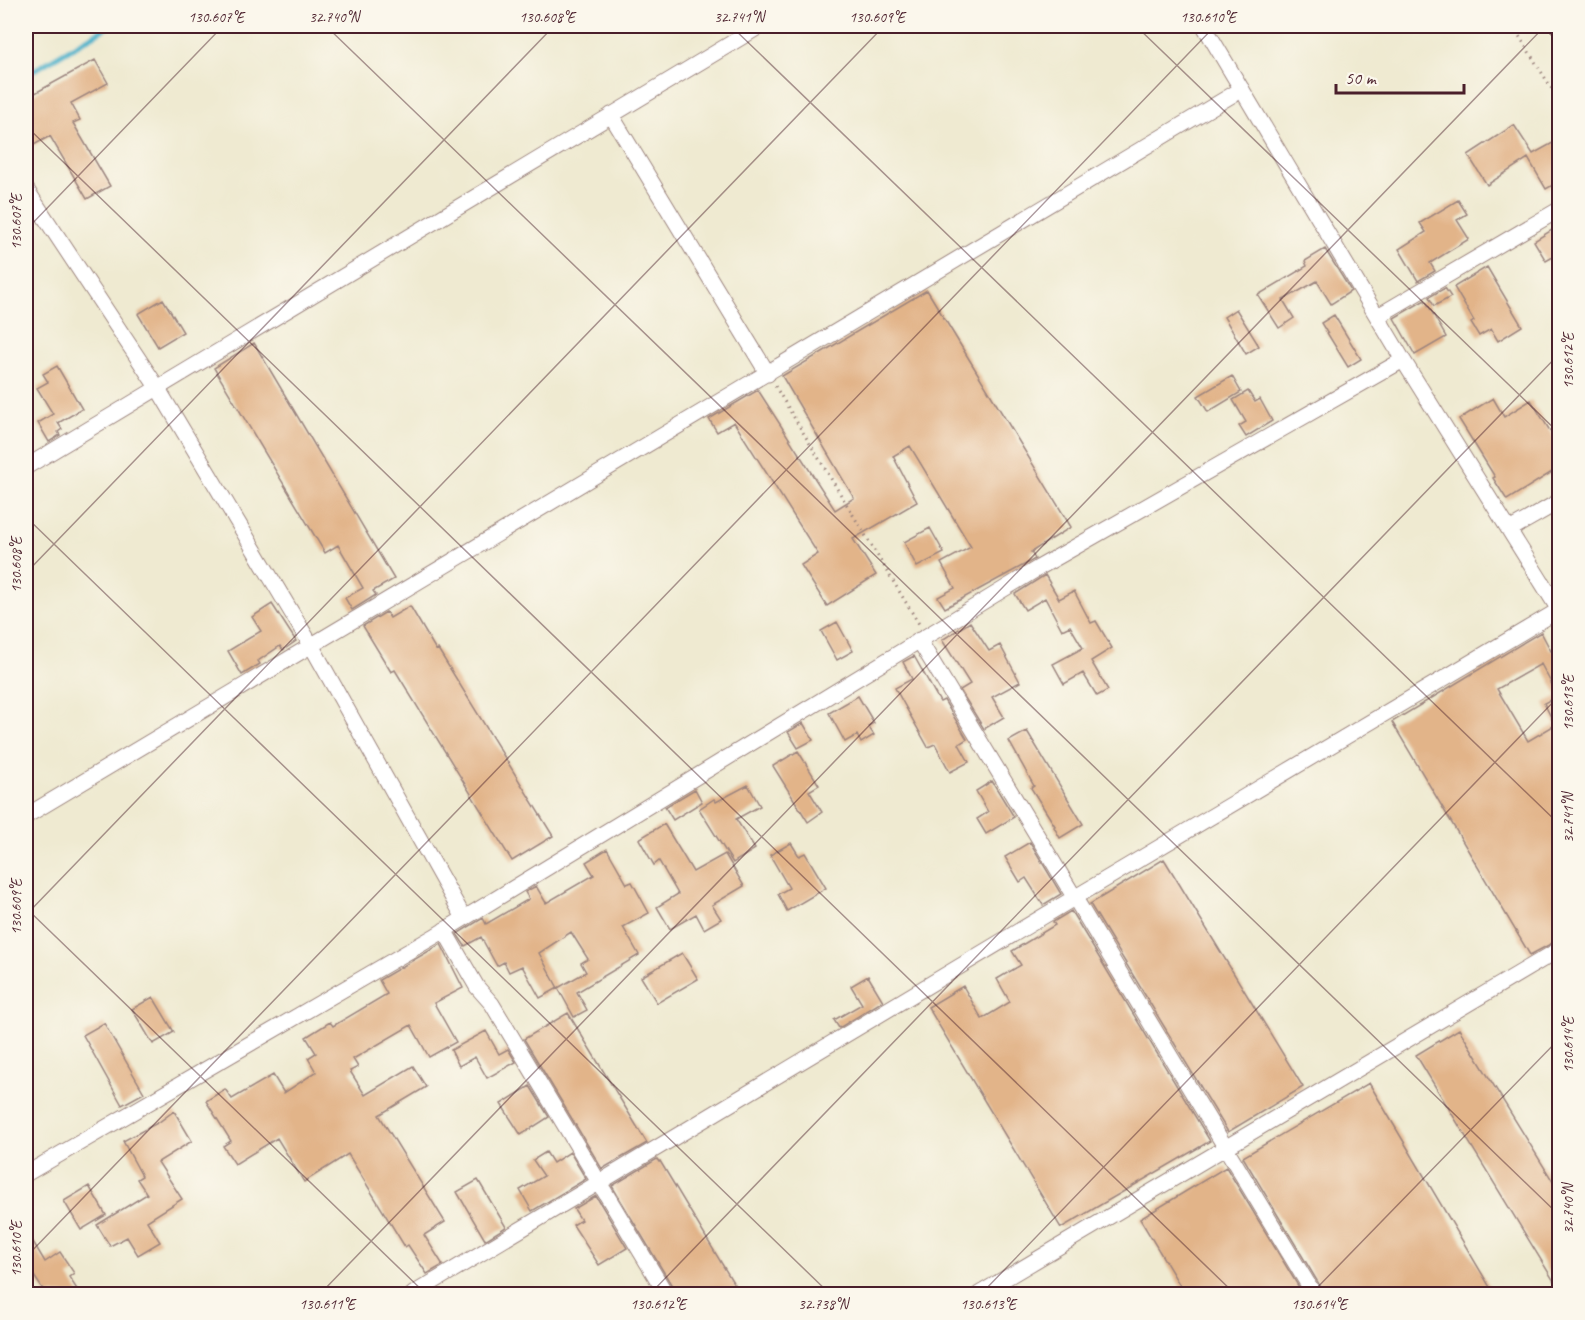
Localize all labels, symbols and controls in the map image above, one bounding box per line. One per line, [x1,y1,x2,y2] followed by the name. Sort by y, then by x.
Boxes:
[188,8,246,27] text: 130.607°E
[309,8,362,27] text: 32.740°N
[519,8,577,27] text: 130.608°E
[714,8,767,27] text: 32.741°N
[849,8,907,27] text: 130.609°E
[1180,8,1238,27] text: 130.610°E
[1336,57,1464,95] scale bar
[1345,67,1378,89] text: 50 m
[7,192,26,250] text: 130.607°E
[1559,331,1578,389] text: 130.612°E
[7,535,26,593] text: 130.608°E
[1559,673,1578,731] text: 130.613°E
[1559,790,1578,843] text: 32.741°N
[7,877,26,935] text: 130.609°E
[1559,1015,1578,1073] text: 130.614°E
[1559,1181,1578,1234] text: 32.740°N
[7,1219,26,1277] text: 130.610°E
[299,1295,357,1314] text: 130.611°E
[630,1295,688,1314] text: 130.612°E
[798,1295,851,1314] text: 32.738°N
[960,1295,1018,1314] text: 130.613°E
[1291,1295,1349,1314] text: 130.614°E

